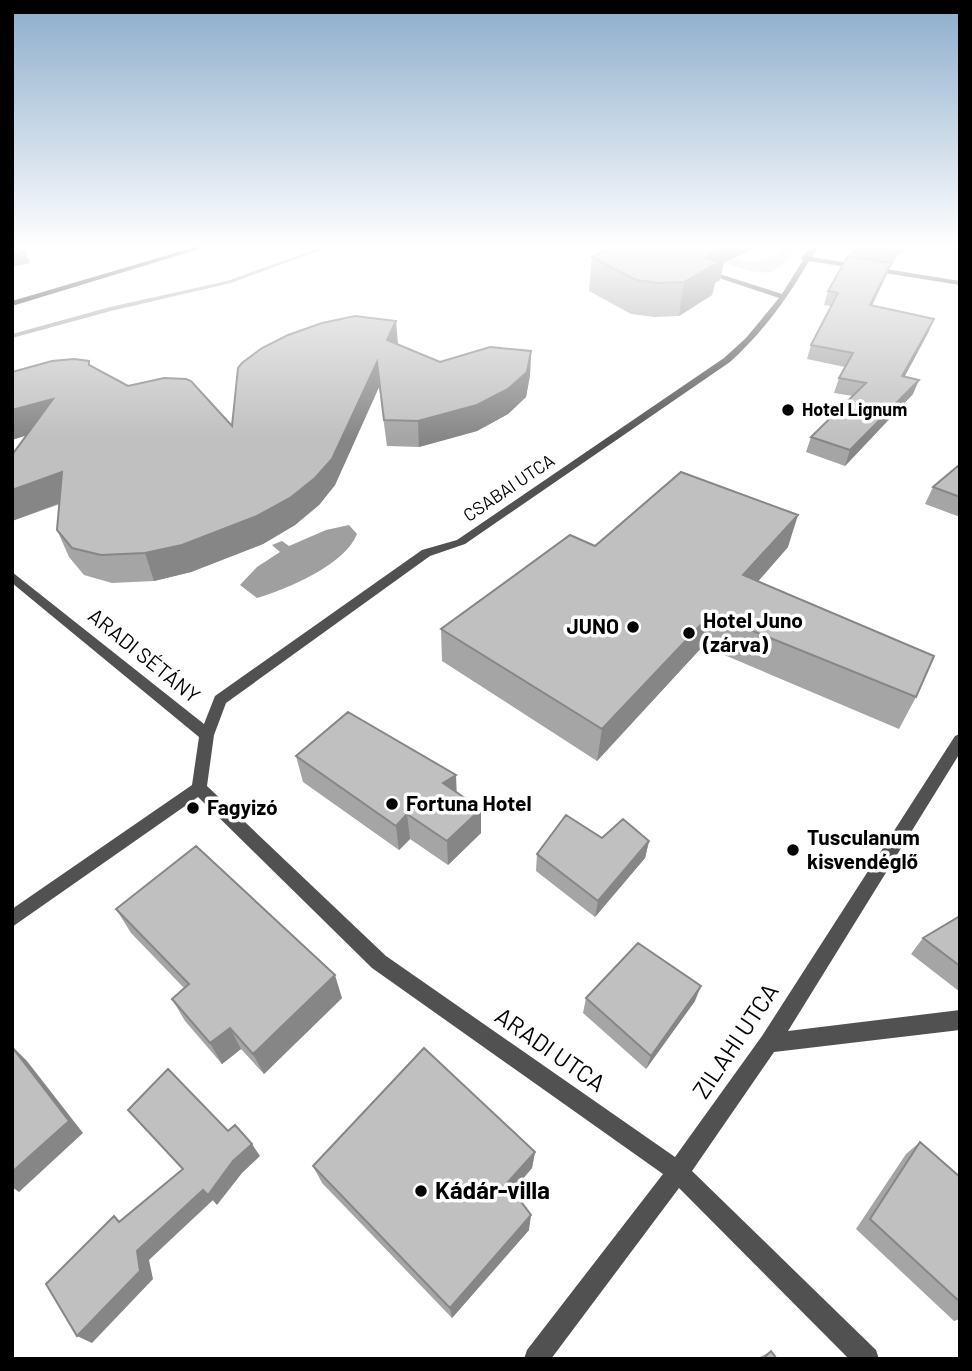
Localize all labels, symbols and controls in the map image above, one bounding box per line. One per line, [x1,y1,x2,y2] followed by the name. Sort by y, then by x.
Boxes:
[802,398,907,420] place label: Hotel Lignum
[780,402,796,418] marker: Hotel Lignum
[459,449,558,526] street label: CSABAI UTCA
[84,602,206,708] street label: ARADI SÉTÁNY
[702,607,803,656] place label: Hotel Juno (zárva)
[567,613,619,638] place label: JUNO
[625,619,641,635] marker: JUNO
[681,625,697,641] marker: Hotel Juno (zárva)
[406,790,532,815] place label: Fortuna Hotel
[207,794,278,819] place label: Fagyizó
[384,796,400,812] marker: Fortuna Hotel
[185,800,201,816] marker: Fagyizó
[807,824,920,873] place label: Tusculanum kisvendéglő
[785,842,801,858] marker: Tusculanum kisvendéglő
[686,977,784,1103] street label: ZILAHI UTCA
[490,1000,611,1097] street label: ARADI UTCA
[435,1175,550,1204] place label: Kádár-villa
[413,1183,429,1199] marker: Kádár-villa

